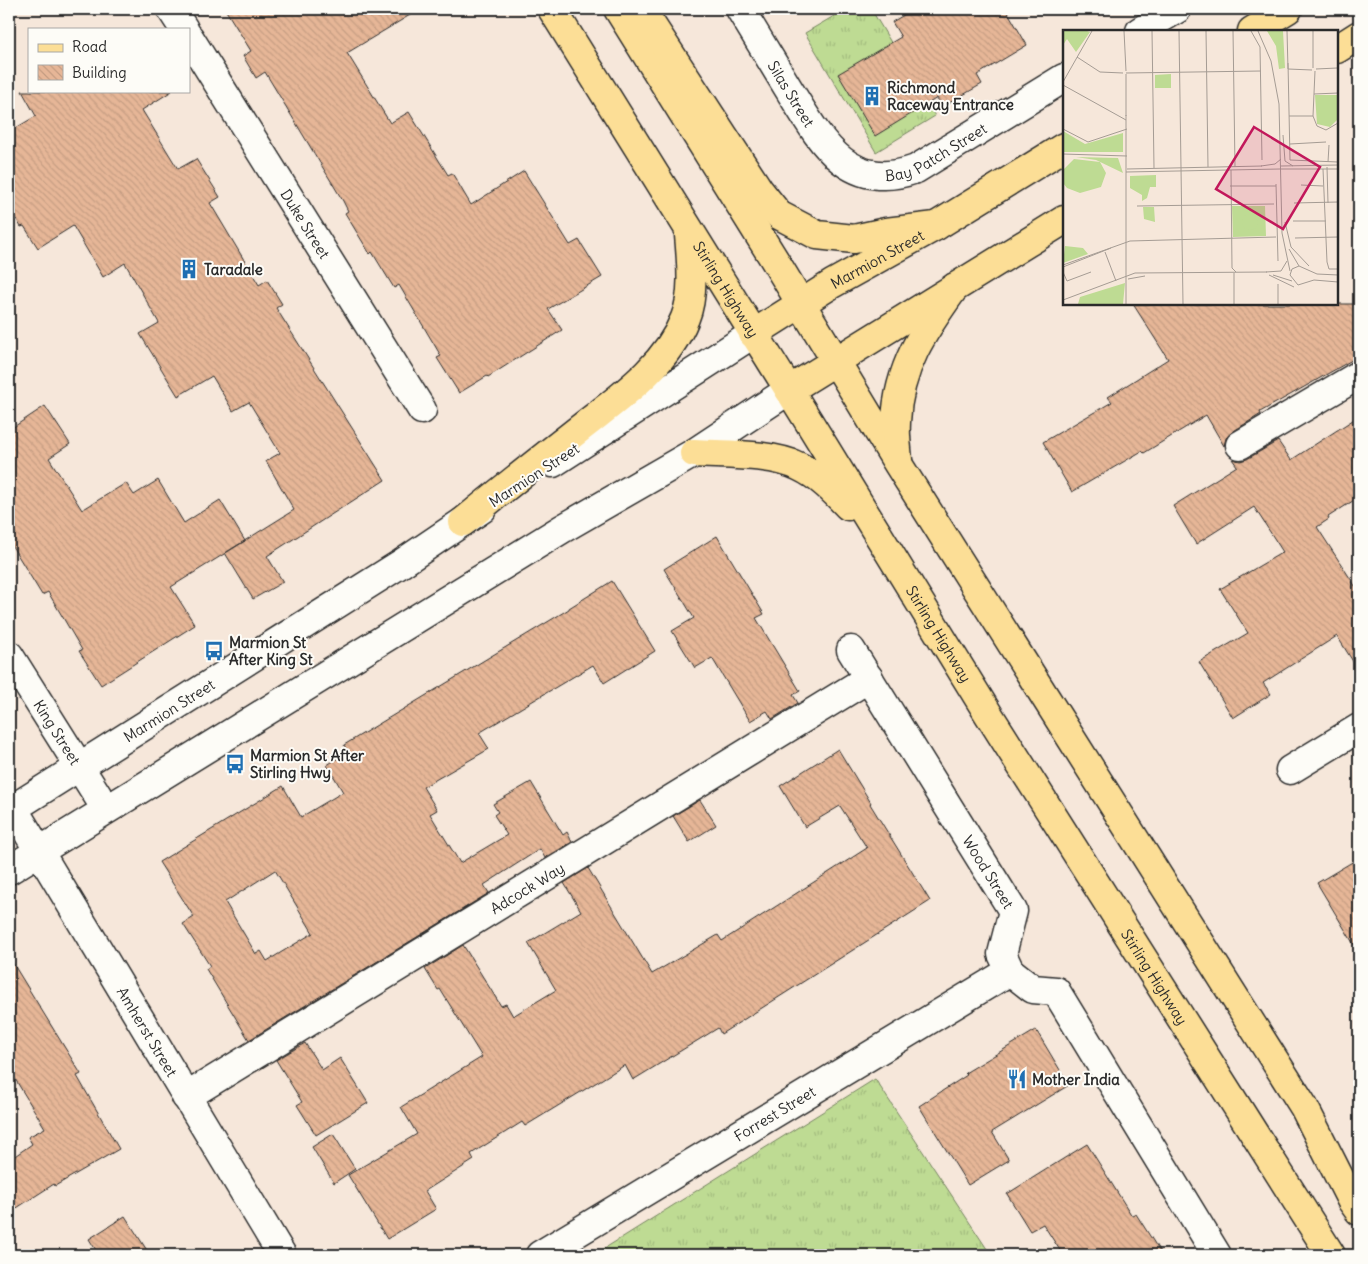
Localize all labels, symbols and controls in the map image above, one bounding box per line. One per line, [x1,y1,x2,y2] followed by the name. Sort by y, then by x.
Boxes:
[28,28,190,92] legend
[1063,30,1338,305] inset map
[72,37,107,56] text: Road
[764,57,819,130] street label: Silas Street
[72,63,127,82] text: Building
[887,78,1014,115] place label: Richmond Raceway Entrance
[861,85,883,107] building icon: Richmond Raceway Entrance
[884,118,990,185] street label: Bay Patch Street
[277,185,334,262] street label: Duke Street
[827,225,927,293] street label: Marmion Street
[689,237,763,341] street label: Stirling Highway
[178,258,200,280] building icon: Taradale
[204,260,263,279] place label: Taradale
[485,439,583,511] street label: Marmion Street
[902,582,976,686] street label: Stirling Highway
[229,633,313,670] place label: Marmion St After King St
[203,640,225,662] bus stop icon: Marmion St After King St
[120,674,218,746] street label: Marmion Street
[30,696,85,768] street label: King Street
[250,746,365,783] place label: Marmion St After Stirling Hwy
[224,753,246,775] bus stop icon: Marmion St After Stirling Hwy
[959,832,1018,912] street label: Wood Street
[486,858,567,918] street label: Adcock Way
[1117,925,1192,1028] street label: Stirling Highway
[113,983,182,1080] street label: Amherst Street
[1006,1068,1028,1090] restaurant icon: Mother India
[1032,1070,1120,1089] place label: Mother India
[730,1081,819,1145] street label: Forrest Street

